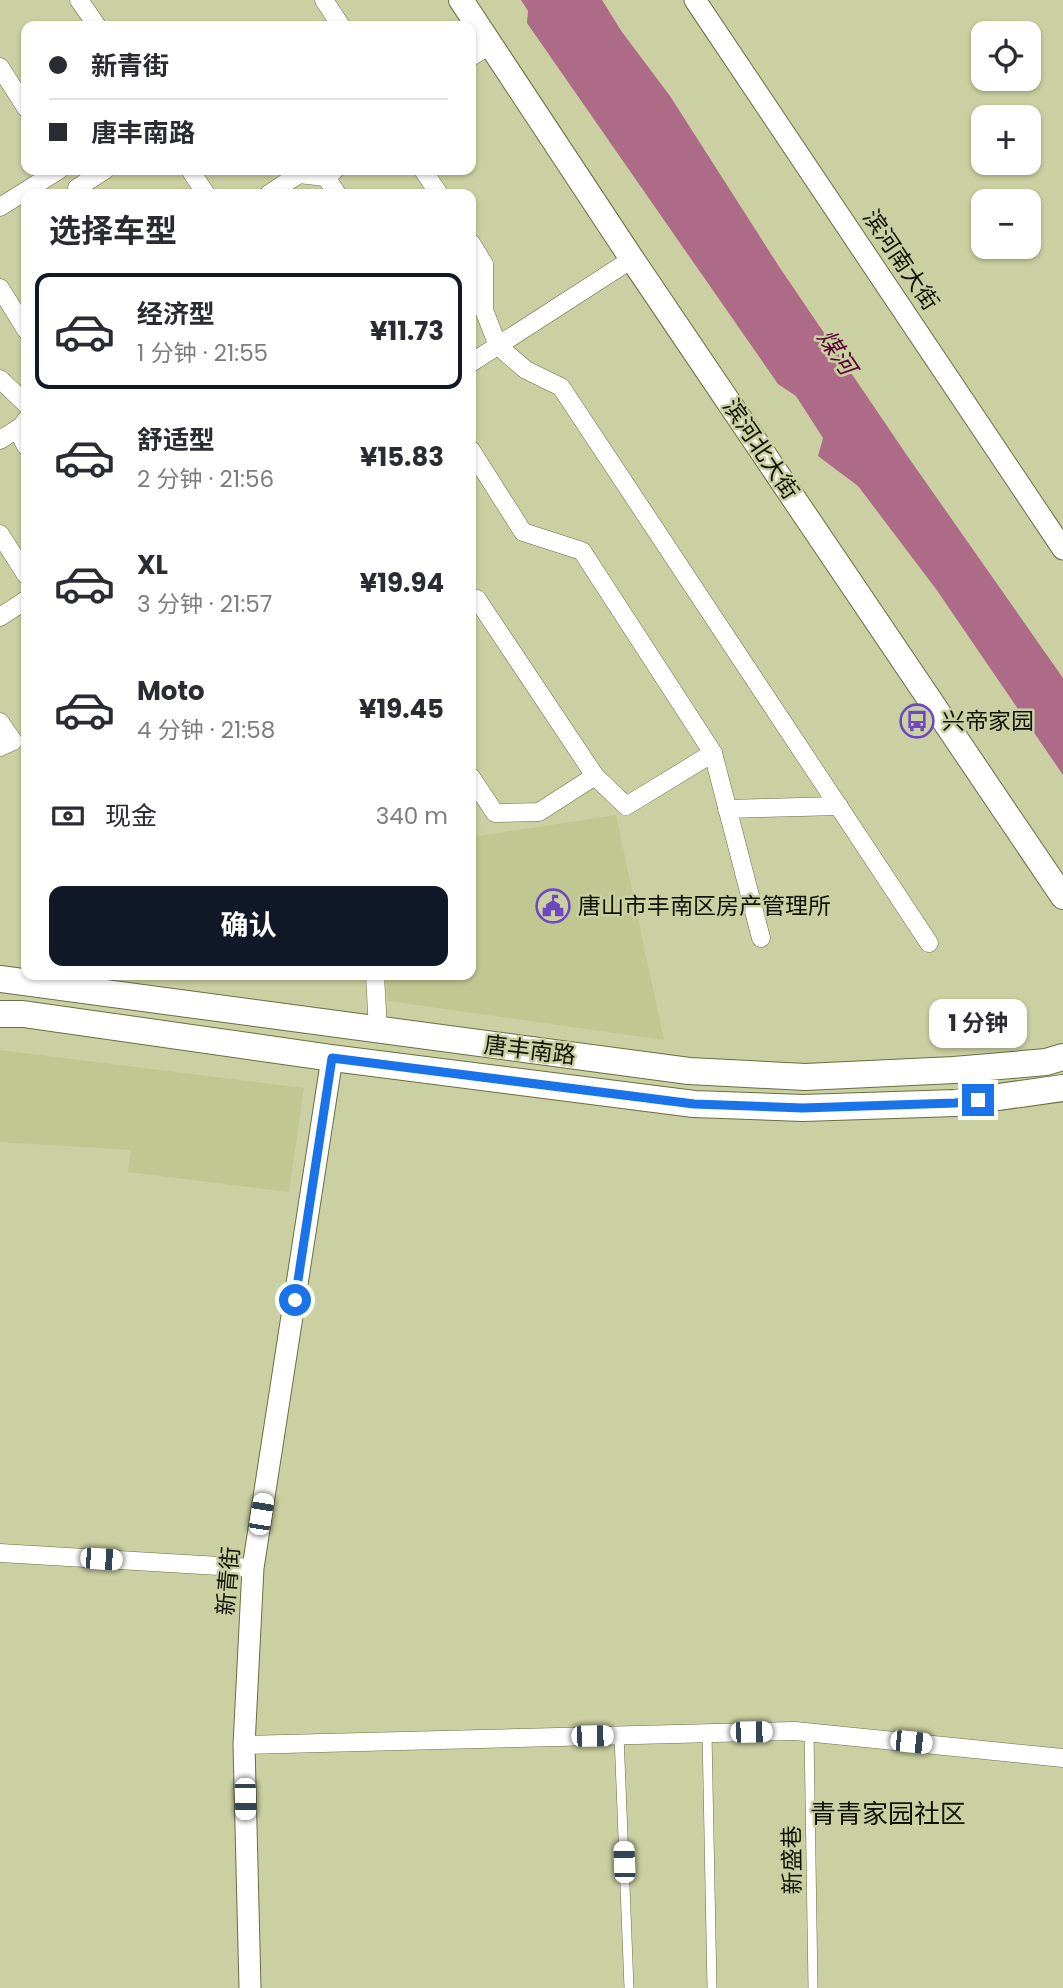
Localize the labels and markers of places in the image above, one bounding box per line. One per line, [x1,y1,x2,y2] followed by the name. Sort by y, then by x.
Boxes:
[898,702,936,740] bus stop icon: 兴帝家园
[942,705,1034,737] place label: 兴帝家园
[534,887,572,925] public building icon: 唐山市丰南区房产管理所
[578,890,831,922] place label: 唐山市丰南区房产管理所

